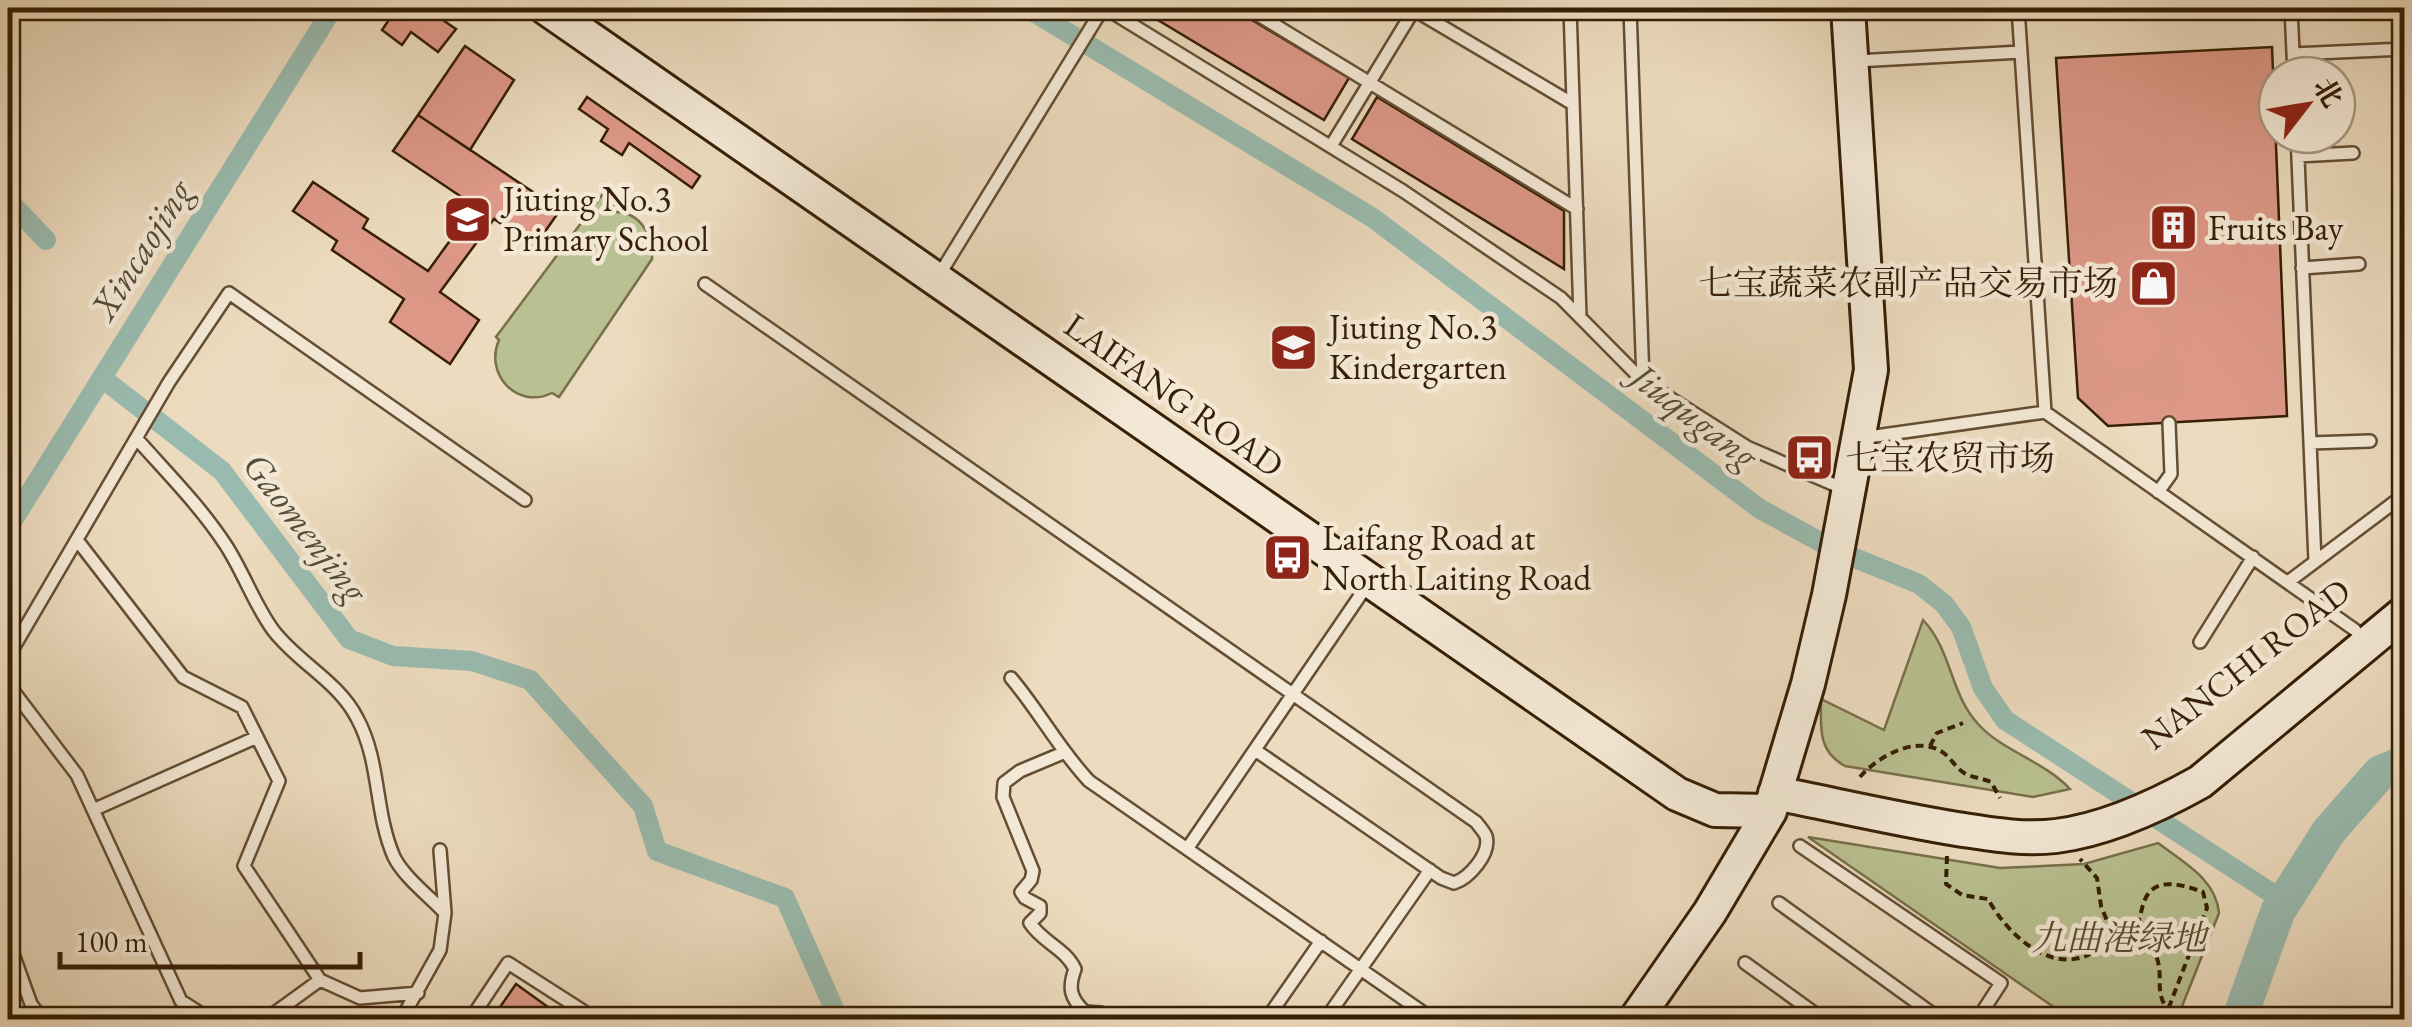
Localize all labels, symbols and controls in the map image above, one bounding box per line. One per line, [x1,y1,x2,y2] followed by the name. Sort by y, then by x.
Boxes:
[2257,55,2357,155] north arrow
[2306,71,2351,113] text: 北
[77,169,203,330] water label: Xincaojing
[500,176,709,261] place label: Jiuting No.3 Primary School
[442,193,494,245] school or university icon: Jiuting No.3 Primary School
[2147,202,2199,254] building icon: Fruits Bay
[2208,205,2344,250] place label: Fruits Bay
[2127,257,2179,309] shop icon: 七宝蔬菜农副产品交易市场
[1698,260,2118,305] place label: 七宝蔬菜农副产品交易市场
[1056,302,1293,487] street label: LAIFANG ROAD
[1326,304,1507,389] place label: Jiuting No.3 Kindergarten
[1268,321,1320,373] school or university icon: Jiuting No.3 Kindergarten
[1616,348,1770,480] water label: Jiuqugang
[1784,432,1836,484] bus stop icon: 七宝农贸市场
[1845,435,2055,480] place label: 七宝农贸市场
[232,442,381,613] water label: Gaomenjing
[1322,515,1592,600] place label: Laifang Road at North Laiting Road
[1261,532,1313,584] bus stop icon: Laifang Road at North Laiting Road
[2132,568,2359,759] street label: NANCHI ROAD
[60,907,360,969] scale bar
[2031,915,2210,960] park label: 九曲港绿地
[75,922,148,961] text: 100 m

